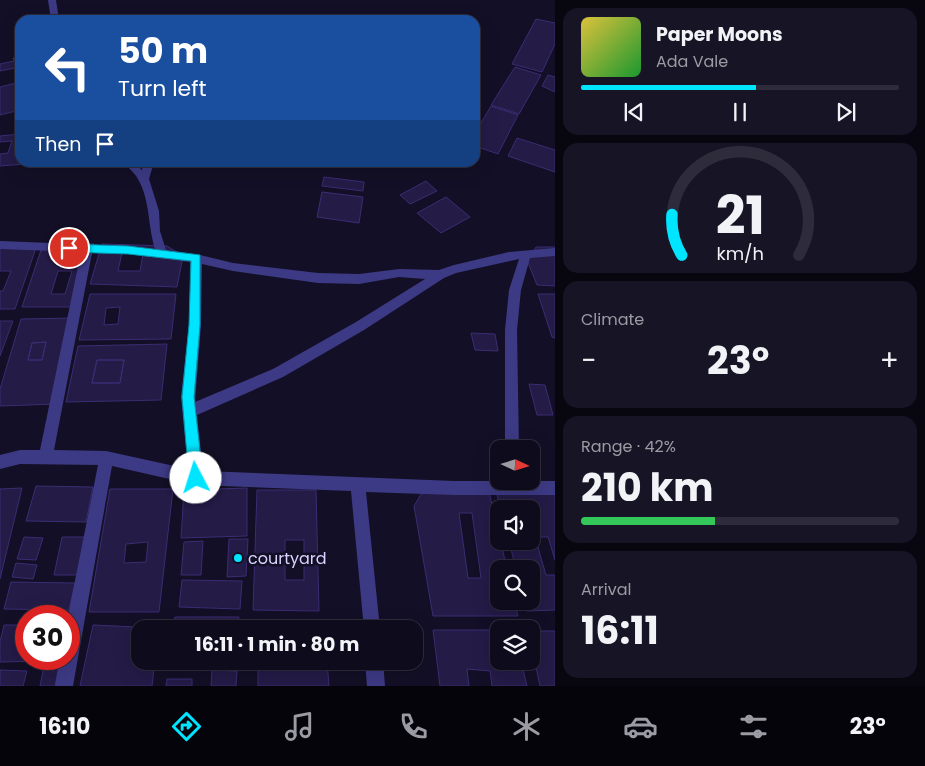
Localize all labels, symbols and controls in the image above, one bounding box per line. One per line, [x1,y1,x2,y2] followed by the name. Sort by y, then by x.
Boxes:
[656,21,783,48] text: Paper Moons
[118,26,208,75] text: 50 m
[35,35,100,100] icon: left
[656,50,728,73] text: Ada Vale
[118,73,206,104] text: Turn left
[620,98,648,126] icon: previous
[726,98,754,126] icon: pause
[832,98,860,126] icon: next
[91,130,119,158] icon: arrive
[35,131,81,158] text: Then
[715,179,765,252] text: 21
[48,227,90,269] pin
[55,234,83,262] icon: arrive
[716,241,764,266] text: km/h
[581,308,644,331] text: Climate
[707,334,769,387] text: 23°
[581,341,596,380] text: −
[880,341,899,380] text: +
[581,435,676,458] text: Range · 42%
[490,440,540,490] north arrow
[490,440,540,670] map controls
[169,451,221,503] position arrow
[581,461,714,514] text: 210 km
[490,500,540,550] button: sound
[248,547,327,570] place label: courtyard
[232,552,244,564] marker: courtyard
[490,560,540,610] button: search
[581,578,631,601] text: Arrival
[581,604,659,657] text: 16:11
[15,605,80,670] speed limit sign: 30
[490,620,540,670] button: layers
[195,631,359,658] text: 16:11 · 1 min · 80 m
[169,709,204,744] icon: directions
[282,709,317,744] icon: music
[396,709,431,744] icon: phone
[509,709,544,744] icon: climate
[623,709,658,744] icon: car
[736,709,771,744] icon: filters
[39,711,90,742] text: 16:10
[850,711,886,742] text: 23°

